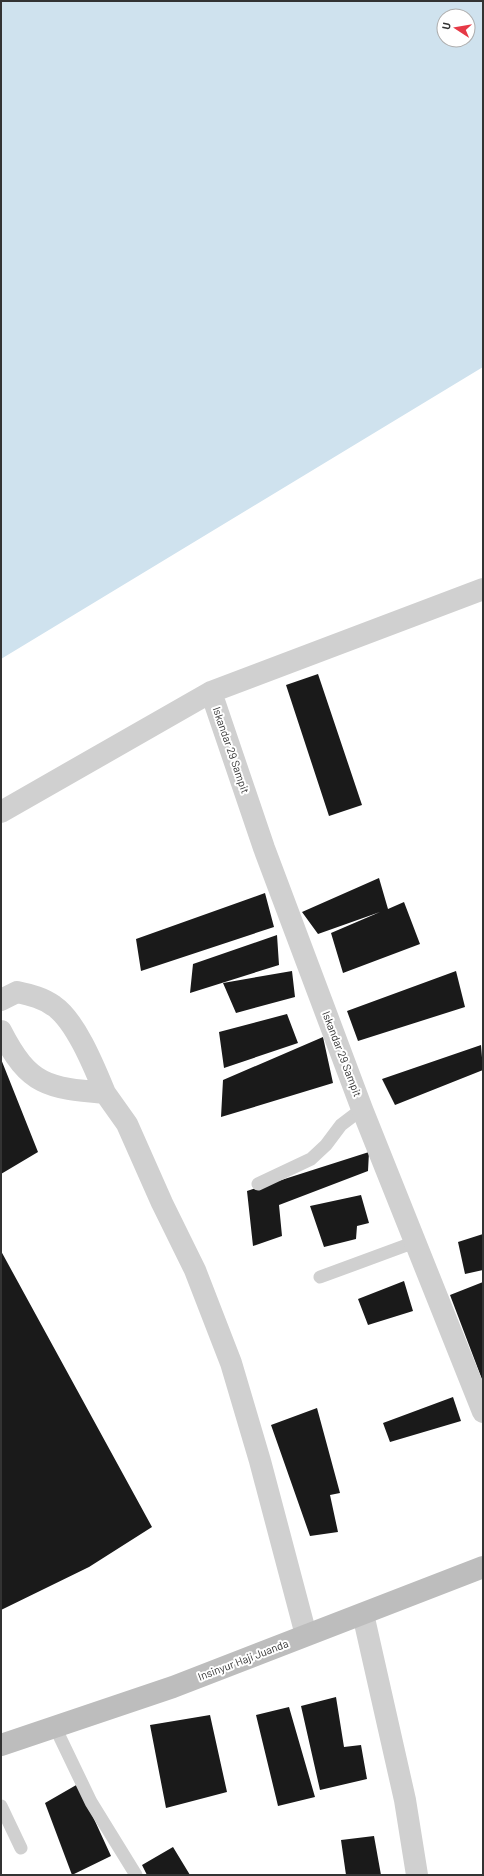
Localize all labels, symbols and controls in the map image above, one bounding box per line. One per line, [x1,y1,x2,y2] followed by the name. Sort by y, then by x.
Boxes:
[436,8,476,48] north arrow
[439,21,453,31] text: U
[211,705,252,795] street label: Iskandar 29 Sampit
[320,1009,365,1098] street label: Iskandar 29 Sampit
[196,1636,290,1683] street label: Insinyur Haji Juanda

